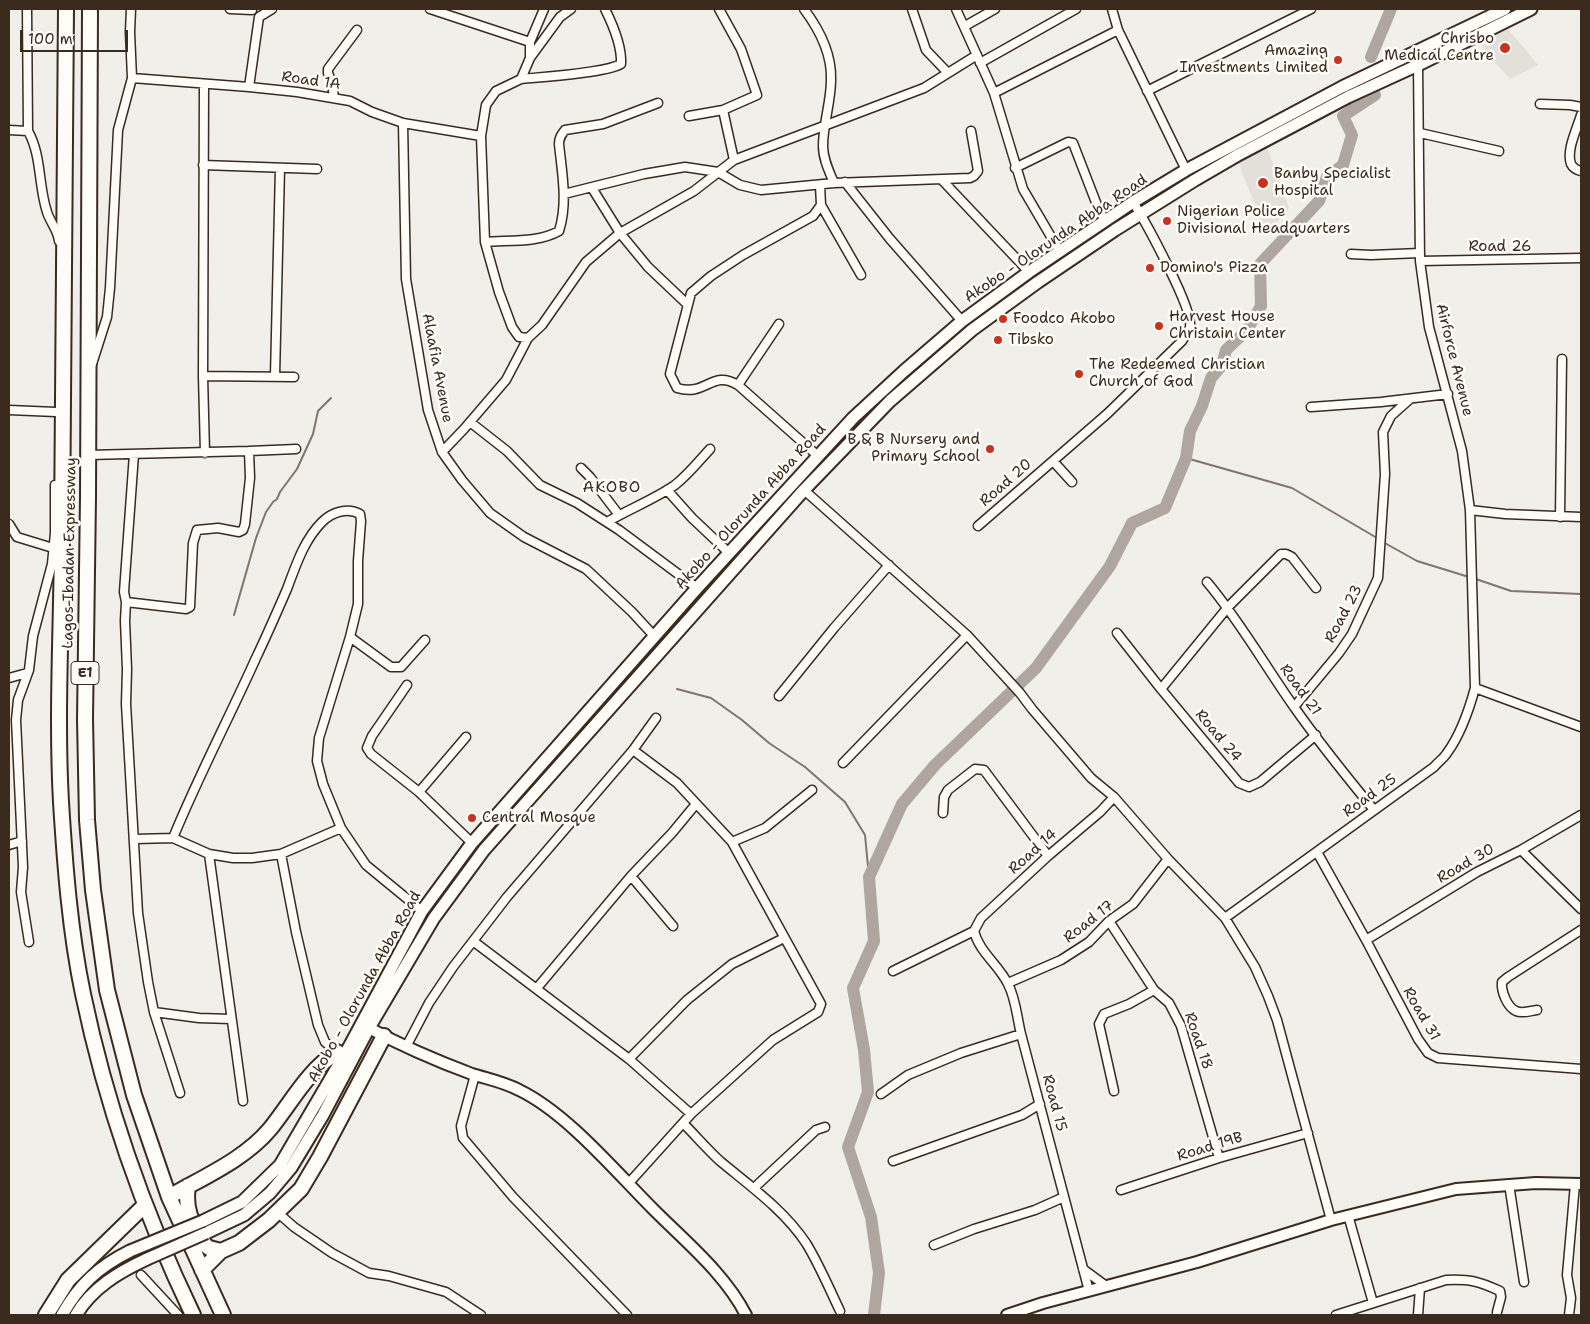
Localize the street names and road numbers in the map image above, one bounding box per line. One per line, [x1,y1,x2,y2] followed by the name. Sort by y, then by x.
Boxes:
[280,68,342,94] street label: Road 1A
[961,171,1151,307] street label: Akobo - Olorunda Abba Road
[1468,238,1532,256] street label: Road 26
[1431,302,1477,418] street label: Airforce Avenue
[418,312,456,424] street label: Alaafia Avenue
[672,421,830,593] street label: Akobo - Olorunda Abba Road
[976,455,1036,511] street label: Road 20
[59,457,81,649] street label: Lagos-Ibadan Expressway
[1321,582,1367,646] street label: Road 23
[71,661,99,684] road number: E1
[1275,661,1325,719] street label: Road 21
[1191,706,1245,766] street label: Road 24
[1340,770,1400,822] street label: Road 25
[1005,826,1061,878] street label: Road 14
[1434,840,1498,888] street label: Road 30
[305,888,425,1086] street label: Akobo - Olorunda Abba Road
[1060,897,1118,947] street label: Road 17
[1399,984,1443,1044] street label: Road 31
[1180,1010,1216,1072] street label: Road 18
[1038,1073,1070,1133] street label: Road 15
[1175,1128,1245,1166] street label: Road 19B

